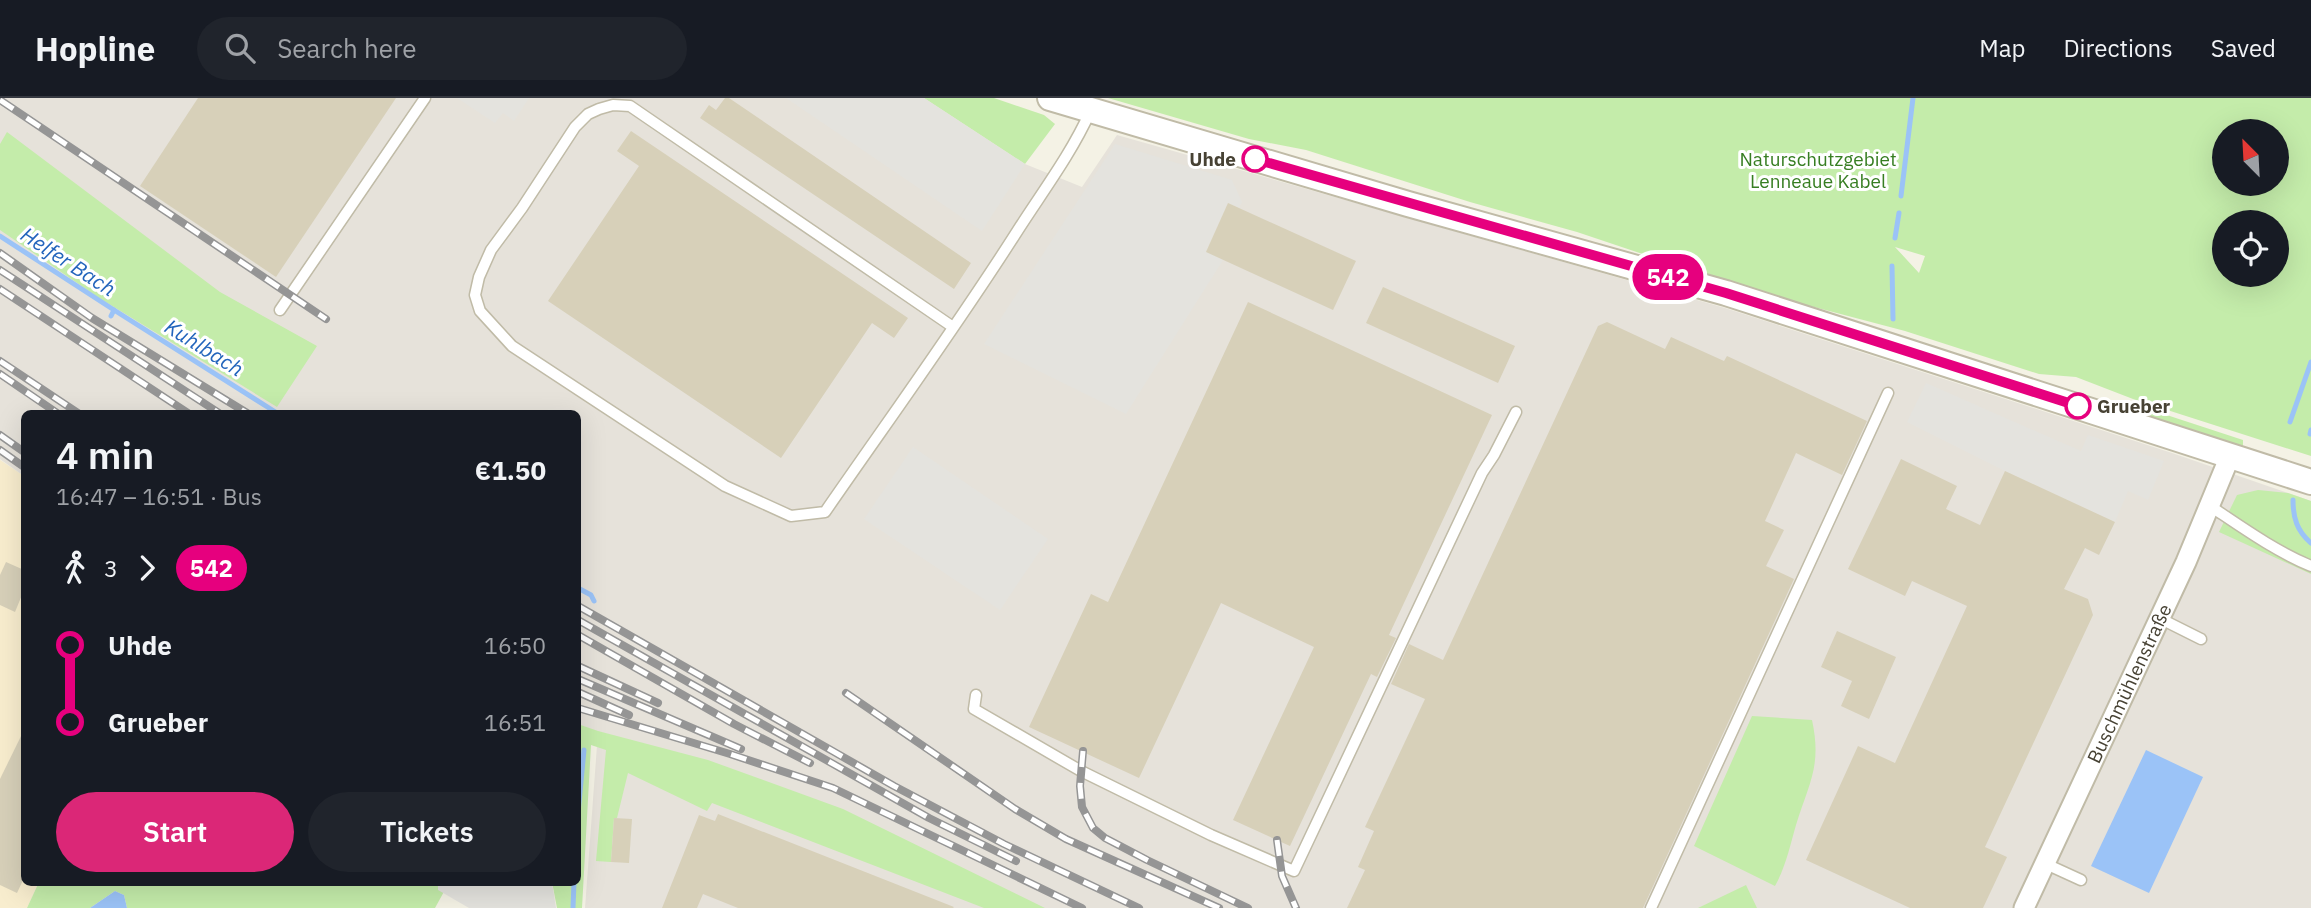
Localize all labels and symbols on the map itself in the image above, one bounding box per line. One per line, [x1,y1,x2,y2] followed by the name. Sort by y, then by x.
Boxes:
[2212,119,2289,196] north arrow
[1242,146,1268,172] marker: Uhde
[1189,147,1236,171] place label: Uhde
[1739,147,1897,193] park label: Naturschutzgebiet Lenneaue Kabel
[16,220,121,302] water label: Helfer Bach
[1628,254,1708,300] line badge: 542
[160,312,249,382] water label: Kuhlbach
[2065,393,2091,419] marker: Grueber
[2097,394,2171,418] place label: Grueber
[2082,600,2177,767] street label: Buschmühlenstraße

